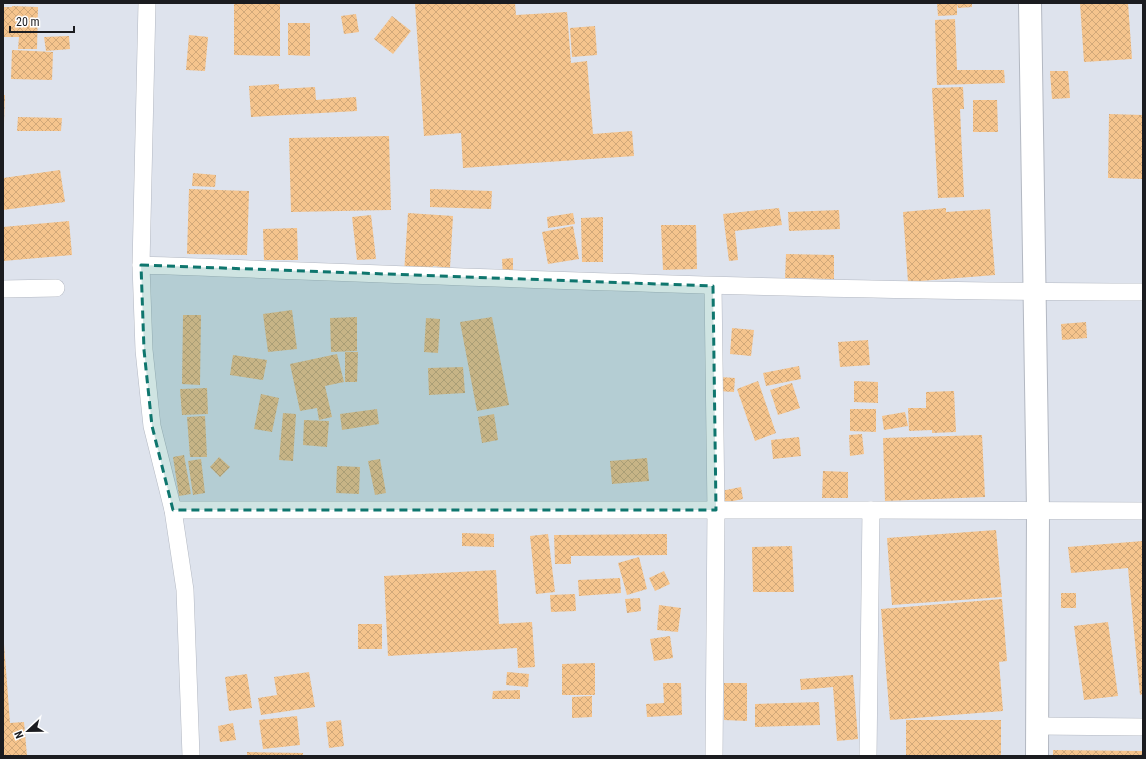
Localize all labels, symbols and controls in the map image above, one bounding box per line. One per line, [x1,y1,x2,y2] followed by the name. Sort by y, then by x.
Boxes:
[10,8,74,34] scale bar
[16,15,40,29] text: 20 m
[8,711,48,751] north arrow
[12,729,26,740] text: N

